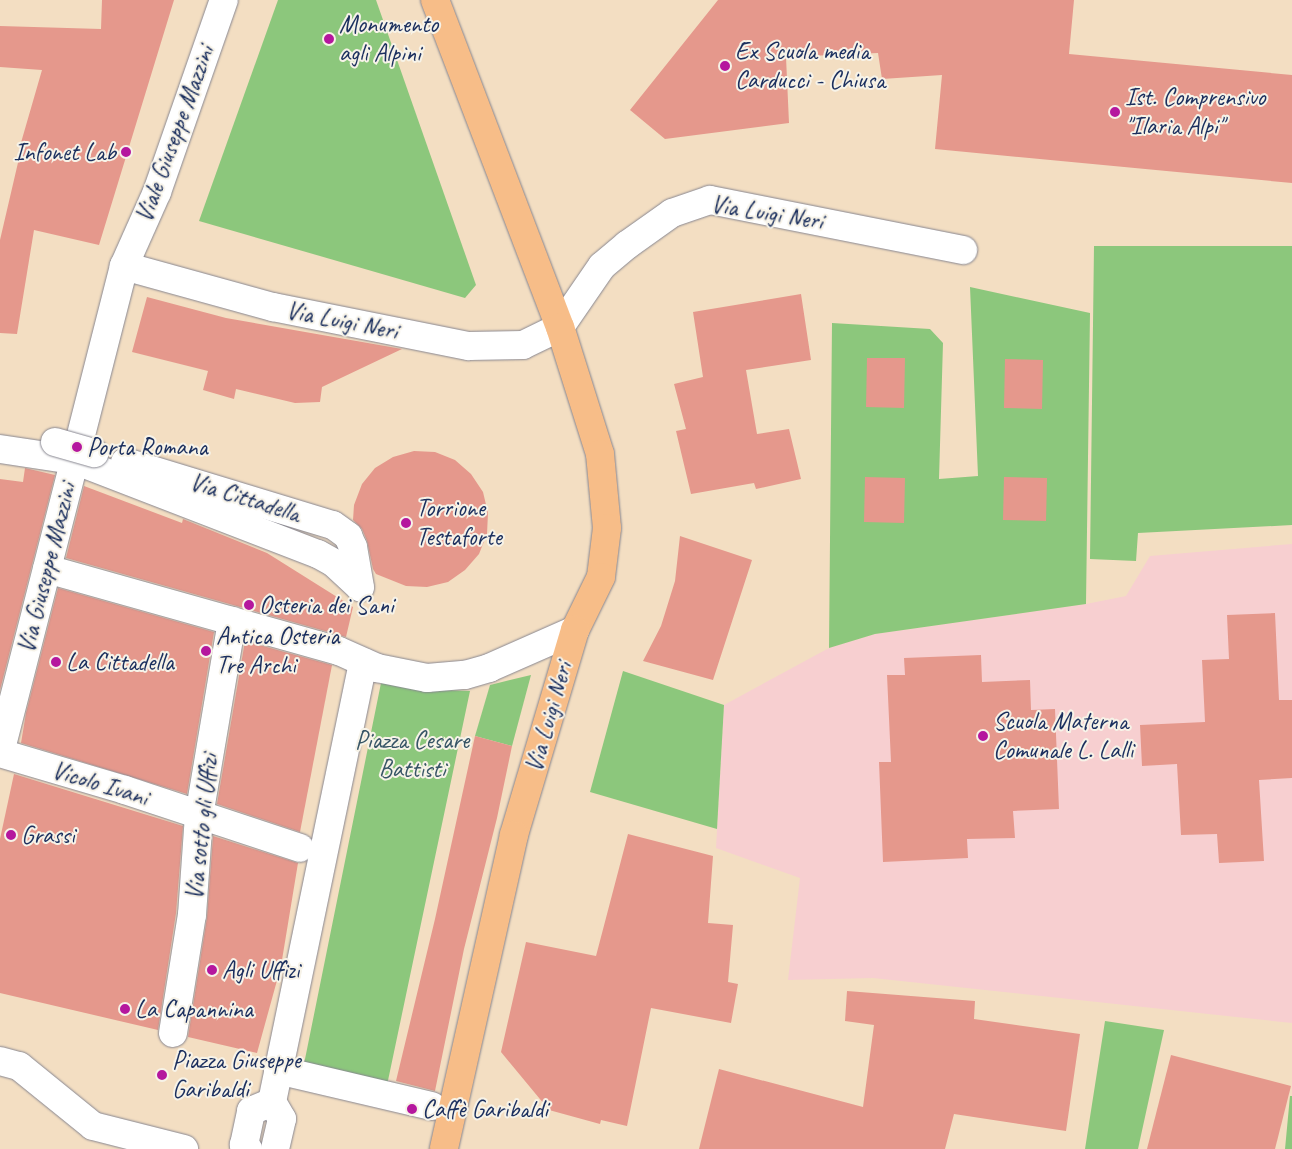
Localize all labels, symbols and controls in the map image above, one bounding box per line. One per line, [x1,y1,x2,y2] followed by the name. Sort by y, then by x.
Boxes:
[339,10,438,69] place label: Monumento agli Alpini
[323,33,335,45] marker: Monumento agli Alpini
[735,37,885,96] place label: Ex Scuola media Carducci - Chiusa
[129,41,221,227] street label: Viale Giuseppe Mazzini
[719,60,731,72] marker: Ex Scuola media Carducci - Chiusa
[1125,83,1265,142] place label: Ist. Comprensivo "Ilaria Alpi"
[1109,106,1121,118] marker: Ist. Comprensivo "Ilaria Alpi"
[13,137,116,167] place label: Infonet Lab
[120,146,132,158] marker: Infonet Lab
[709,189,825,237] street label: Via Luigi Neri
[284,295,400,347] street label: Via Luigi Neri
[87,432,208,462] place label: Porta Romana
[71,441,83,453] marker: Porta Romana
[186,467,304,529] street label: Via Cittadella
[11,480,83,656] street label: Via Giuseppe Mazzini
[416,494,502,553] place label: Torrione Testaforte
[400,517,412,529] marker: Torrione Testaforte
[259,590,394,620] place label: Osteria dei Sani
[243,599,255,611] marker: Osteria dei Sani
[216,622,339,681] place label: Antica Osteria Tre Archi
[200,645,212,657] marker: Antica Osteria Tre Archi
[66,647,174,677] place label: La Cittadella
[50,656,62,668] marker: La Cittadella
[519,658,579,776] street label: Via Luigi Neri
[993,707,1133,766] place label: Scuola Materna Comunale L. Lalli
[355,726,469,785] park label: Piazza Cesare Battisti
[977,730,989,742] marker: Scuola Materna Comunale L. Lalli
[179,752,225,902] street label: Via sotto gli Uffizi
[49,755,151,813] street label: Vicolo Ivani
[21,820,75,850] place label: Grassi
[5,829,17,841] marker: Grassi
[222,955,300,985] place label: Agli Uffizi
[206,964,218,976] marker: Agli Uffizi
[135,994,254,1024] place label: La Capannina
[119,1003,131,1015] marker: La Capannina
[172,1046,301,1105] place label: Piazza Giuseppe Garibaldi
[156,1069,168,1081] marker: Piazza Giuseppe Garibaldi
[422,1094,548,1124] place label: Caffè Garibaldi
[406,1103,418,1115] marker: Caffè Garibaldi

